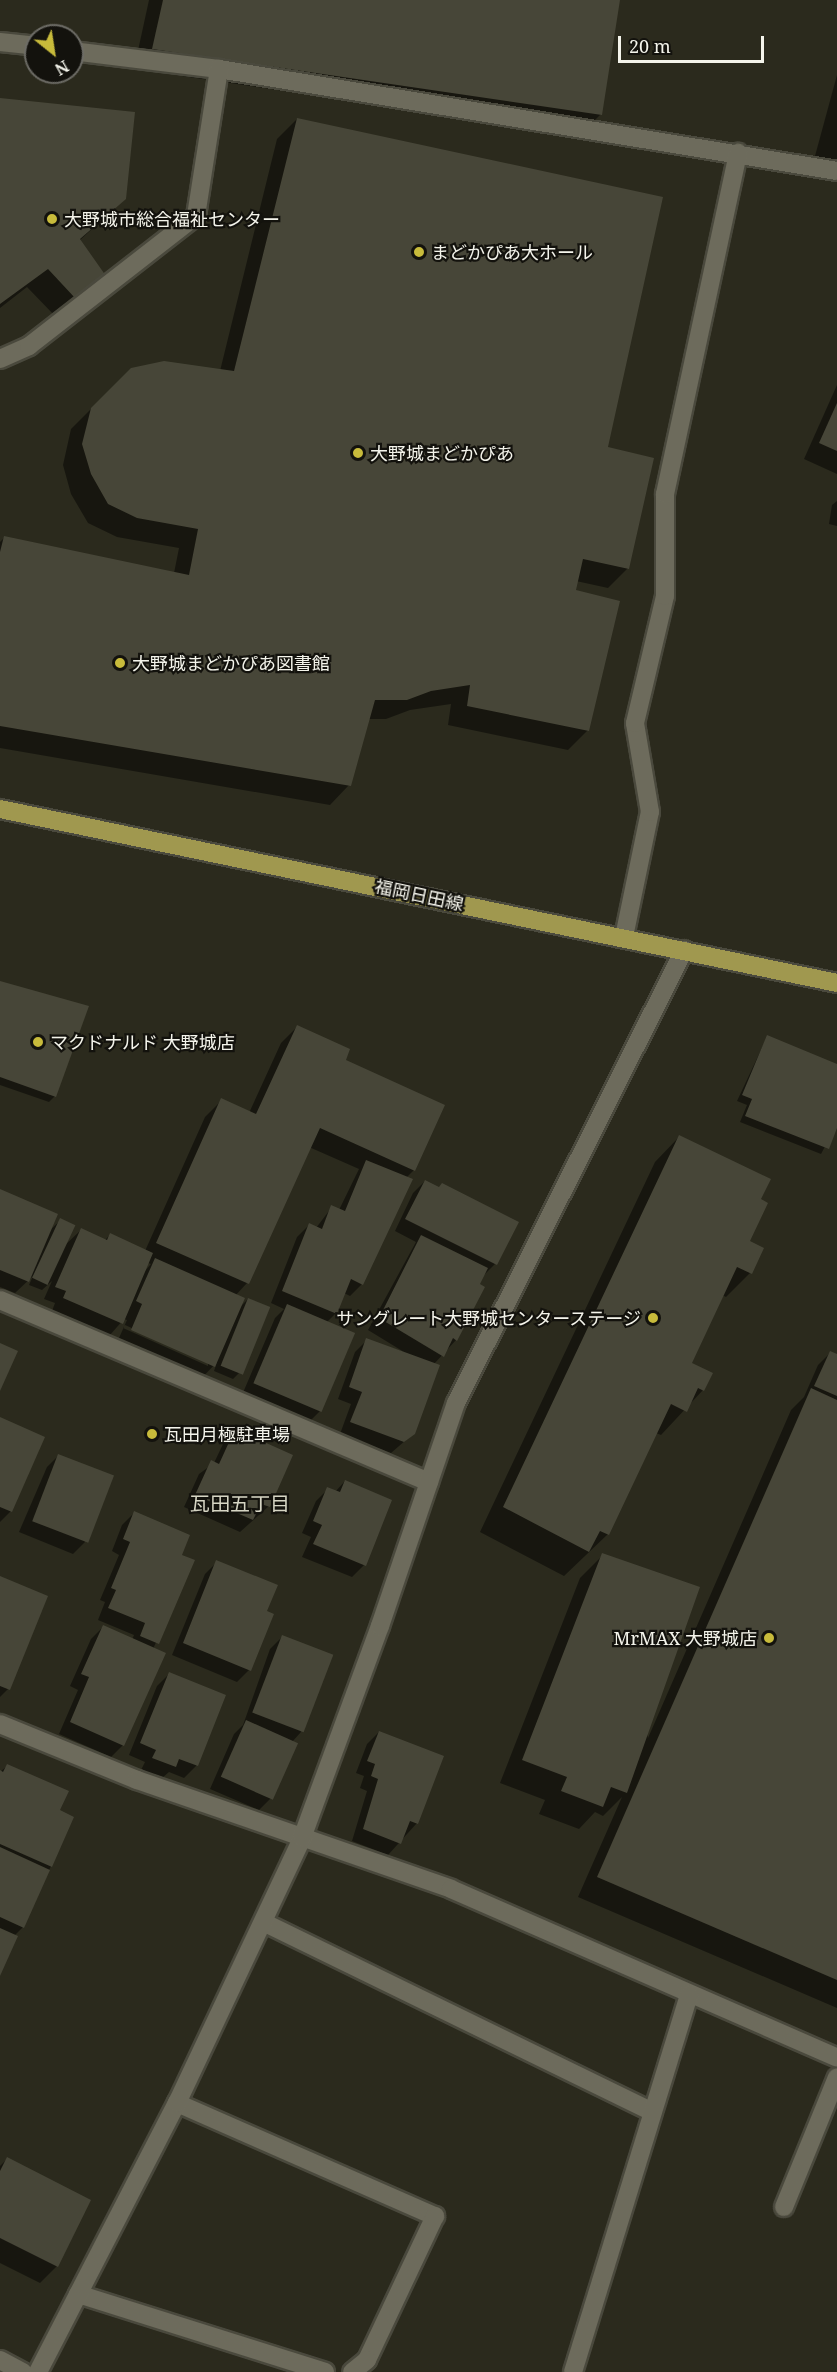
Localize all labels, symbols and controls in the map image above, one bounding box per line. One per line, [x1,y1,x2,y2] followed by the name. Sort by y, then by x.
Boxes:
[24,24,84,84] north arrow
[621,24,766,62] scale bar
[629,34,671,58] text: 20 m
[51,55,73,81] text: N
[64,208,280,230] place label: 大野城市総合福祉センター
[45,212,59,226] marker: 大野城市総合福祉センター
[431,241,593,263] place label: まどかぴあ大ホール
[412,245,426,259] marker: まどかぴあ大ホール
[370,442,514,464] place label: 大野城まどかぴあ
[351,446,365,460] marker: 大野城まどかぴあ
[132,652,330,674] place label: 大野城まどかぴあ図書館
[113,656,127,670] marker: 大野城まどかぴあ図書館
[373,875,465,915] street label: 福岡日田線
[50,1031,235,1053] place label: マクドナルド 大野城店
[31,1035,45,1049] marker: マクドナルド 大野城店
[335,1307,641,1329] place label: サングレート大野城センターステージ
[646,1311,660,1325] marker: サングレート大野城センターステージ
[164,1423,290,1445] place label: 瓦田月極駐車場
[145,1427,159,1441] marker: 瓦田月極駐車場
[190,1491,290,1515] district label: 瓦田五丁目
[614,1627,757,1649] place label: MrMAX 大野城店
[762,1631,776,1645] marker: MrMAX 大野城店

